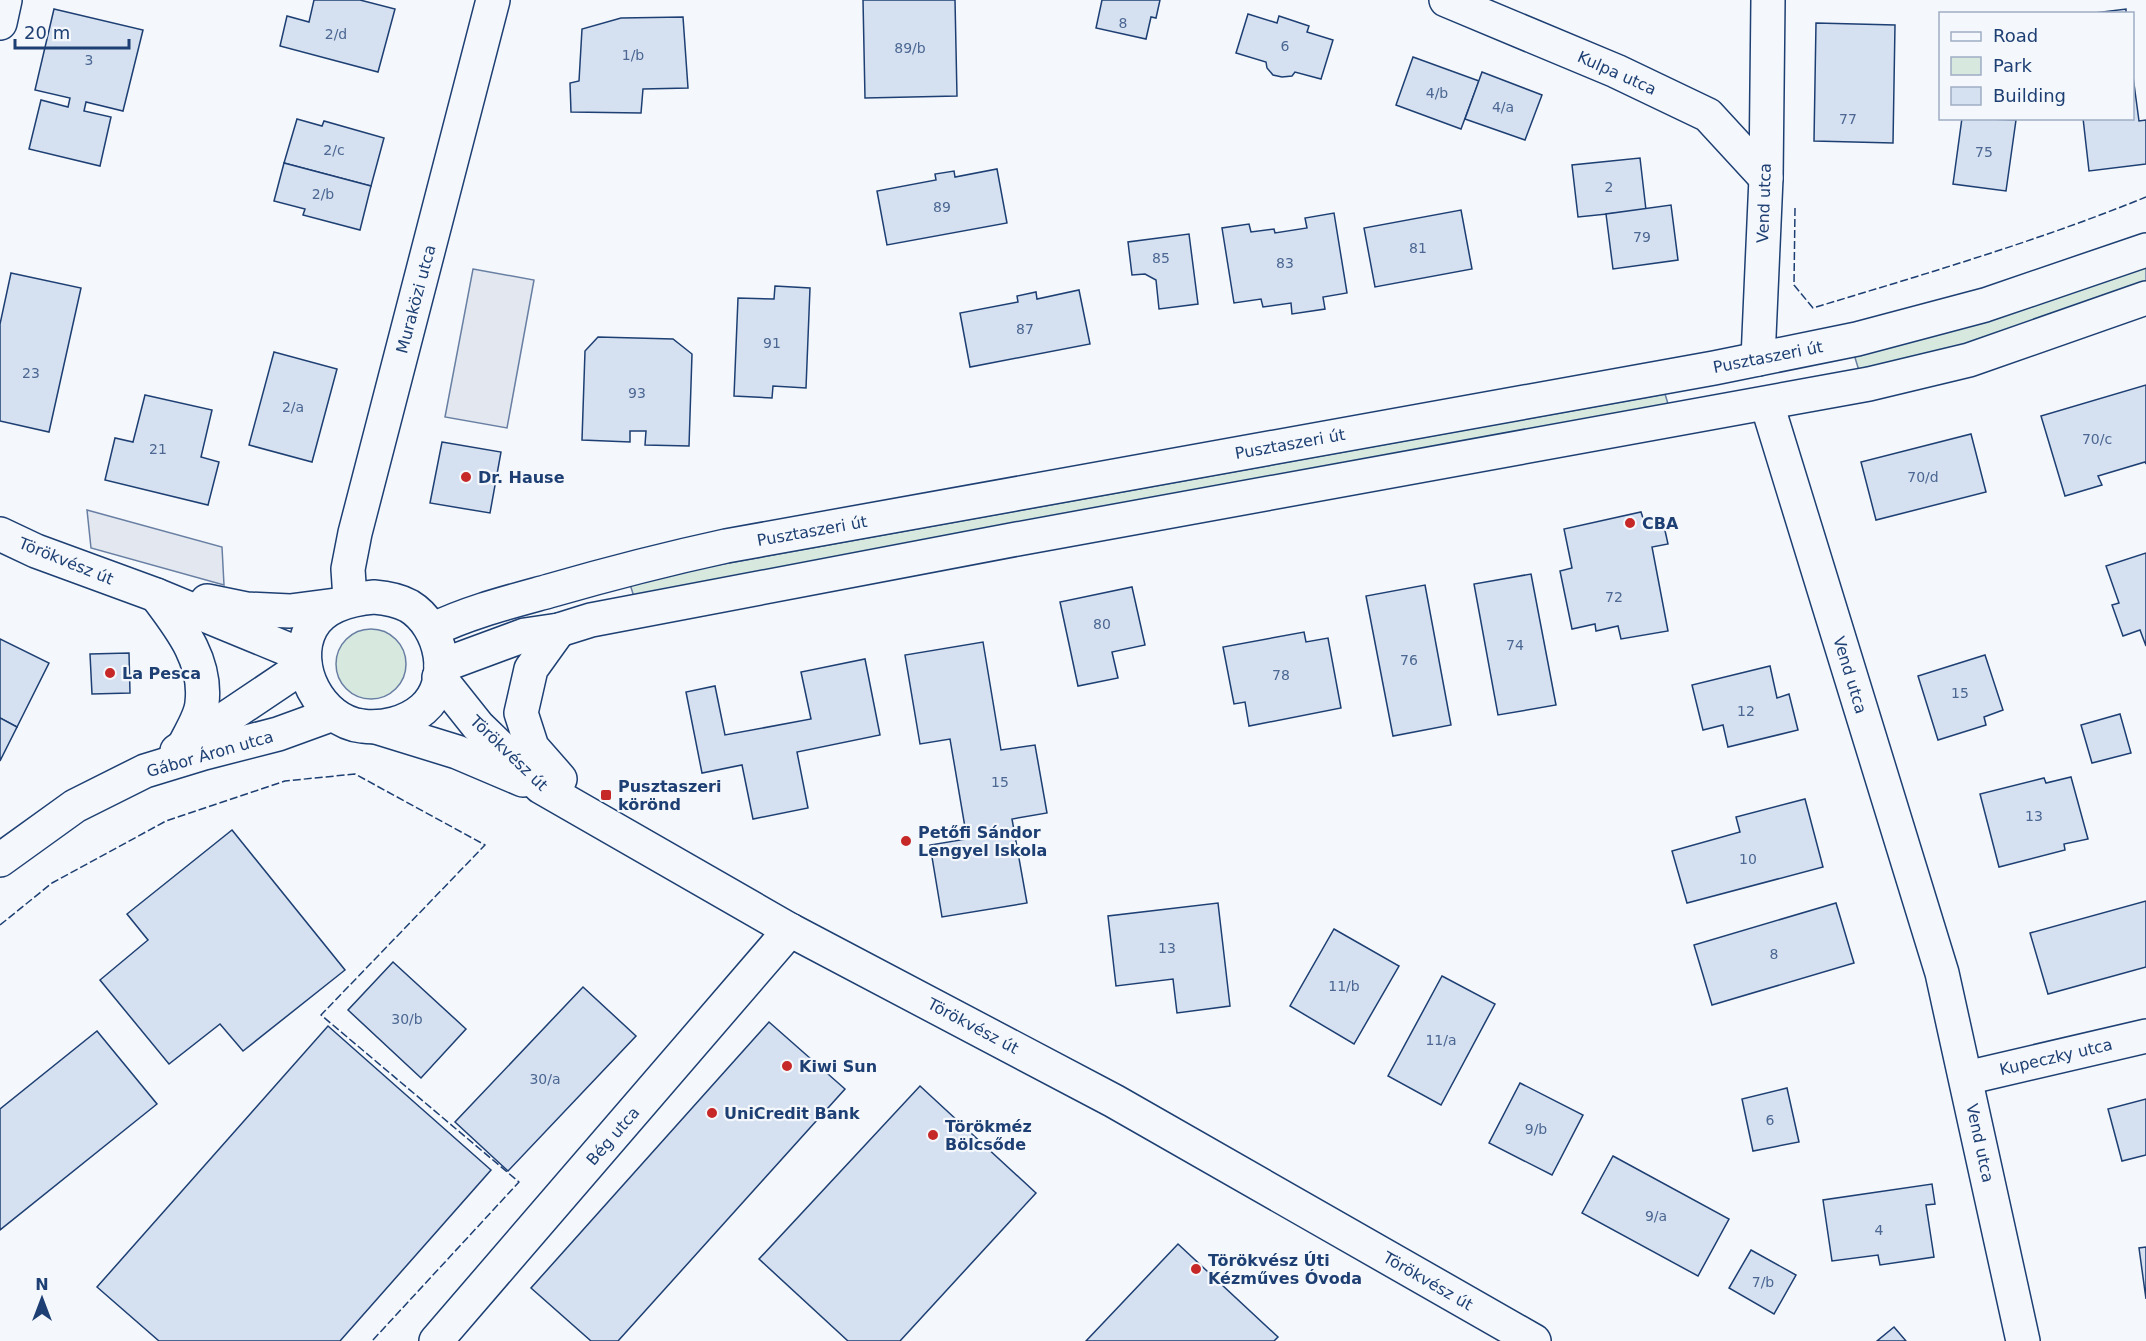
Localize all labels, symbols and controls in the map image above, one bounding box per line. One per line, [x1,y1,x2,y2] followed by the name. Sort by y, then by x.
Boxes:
[15,12,129,50] scale bar
[1939,12,2134,120] legend
[1119,15,1127,31] house number: 8
[24,22,70,43] text: 20 m
[1993,25,2038,46] text: Road
[325,26,347,42] house number: 2/d
[1281,38,1290,54] house number: 6
[894,40,926,56] house number: 89/b
[622,47,644,63] house number: 1/b
[1575,47,1659,99] street label: Kulpa utca
[85,52,93,68] house number: 3
[1993,55,2032,76] text: Park
[1426,85,1448,101] house number: 4/b
[1993,85,2066,106] text: Building
[1492,99,1514,115] house number: 4/a
[1839,111,1857,127] house number: 77
[323,142,345,158] house number: 2/c
[1975,144,1993,160] house number: 75
[1753,163,1775,243] street label: Vend utca
[1605,179,1613,195] house number: 2
[312,186,334,202] house number: 2/b
[933,199,951,215] house number: 89
[1633,229,1651,245] house number: 79
[1409,240,1427,256] house number: 81
[392,243,440,355] street label: Muraközi utca
[1152,250,1170,266] house number: 85
[1276,255,1294,271] house number: 83
[1016,321,1034,337] house number: 87
[763,335,781,351] house number: 91
[1711,337,1825,377] street label: Pusztaszeri út
[22,365,40,381] house number: 23
[628,385,646,401] house number: 93
[282,399,304,415] house number: 2/a
[1233,425,1347,463] street label: Pusztaszeri út
[2082,431,2112,447] house number: 70/c
[149,441,167,457] house number: 21
[478,468,565,487] place label: Dr. Hause
[1907,469,1939,485] house number: 70/d
[459,470,473,484] marker: Dr. Hause
[755,512,869,550] street label: Pusztaszeri út
[1642,514,1679,533] place label: CBA
[1623,516,1637,530] marker: CBA
[15,533,116,589] street label: Törökvész út
[1605,589,1623,605] house number: 72
[1093,616,1111,632] house number: 80
[1829,634,1871,716] street label: Vend utca
[1506,637,1524,653] house number: 74
[1400,652,1418,668] house number: 76
[122,664,201,683] place label: La Pesca
[103,666,117,680] marker: La Pesca
[1272,667,1290,683] house number: 78
[1951,685,1969,701] house number: 15
[1737,703,1755,719] house number: 12
[466,711,552,795] street label: Törökvész út
[144,727,276,781] street label: Gábor Áron utca
[991,774,1009,790] house number: 15
[618,777,721,814] place label: Pusztaszeri körönd
[599,788,613,802] marker: Pusztaszeri körönd
[2025,808,2043,824] house number: 13
[918,823,1047,860] place label: Petőfi Sándor Lengyel Iskola
[899,834,913,848] marker: Petőfi Sándor Lengyel Iskola
[1739,851,1757,867] house number: 10
[1158,940,1176,956] house number: 13
[1770,946,1778,962] house number: 8
[1328,978,1360,994] house number: 11/b
[923,994,1022,1058] street label: Törökvész út
[391,1011,423,1027] house number: 30/b
[1425,1032,1457,1048] house number: 11/a
[1998,1035,2114,1079] street label: Kupeczky utca
[799,1057,877,1076] place label: Kiwi Sun
[780,1059,794,1073] marker: Kiwi Sun
[529,1071,561,1087] house number: 30/a
[1962,1102,1998,1184] street label: Vend utca
[583,1103,643,1169] street label: Bég utca
[724,1104,860,1123] place label: UniCredit Bank
[705,1106,719,1120] marker: UniCredit Bank
[1766,1112,1775,1128] house number: 6
[945,1117,1032,1154] place label: Törökméz Bölcsőde
[1525,1121,1547,1137] house number: 9/b
[926,1128,940,1142] marker: Törökméz Bölcsőde
[1645,1208,1667,1224] house number: 9/a
[1875,1222,1884,1238] house number: 4
[1379,1247,1476,1314] street label: Törökvész út
[1208,1251,1362,1288] place label: Törökvész Úti Kézműves Óvoda
[1189,1262,1203,1276] marker: Törökvész Úti Kézműves Óvoda
[12,1269,72,1329] north arrow
[1752,1274,1774,1290] house number: 7/b
[35,1275,49,1294] text: N

